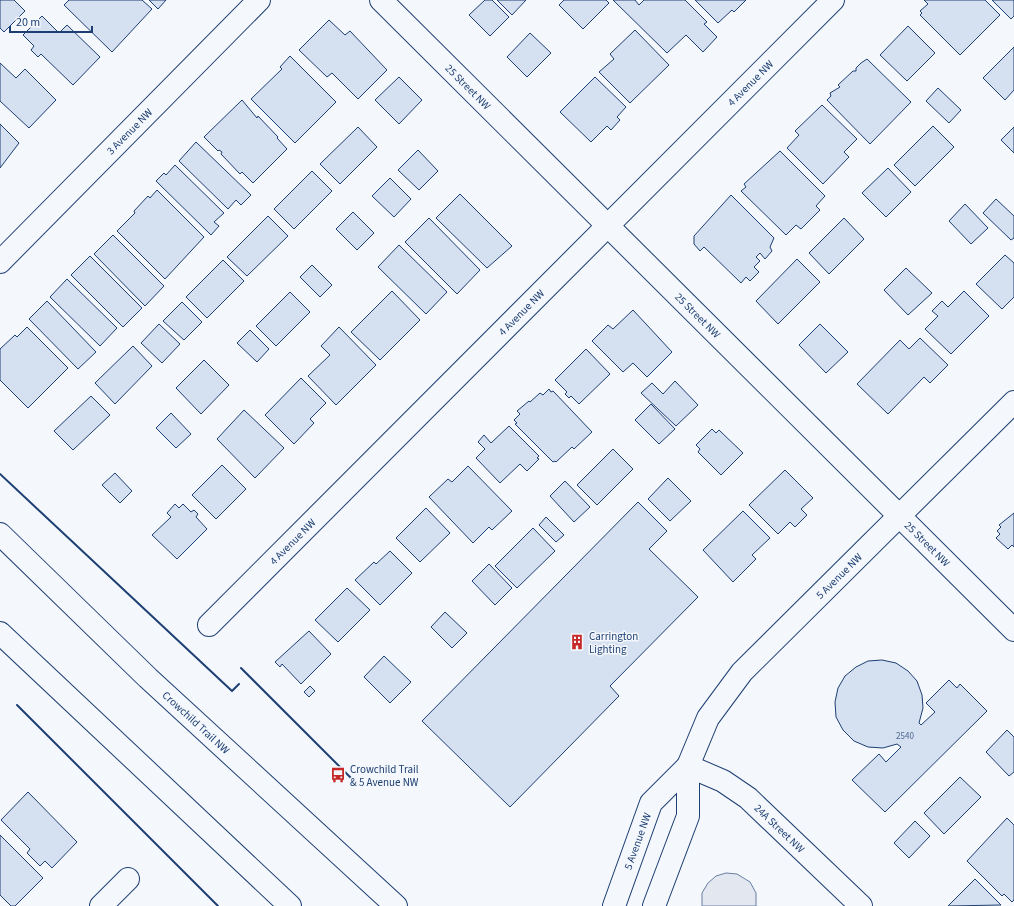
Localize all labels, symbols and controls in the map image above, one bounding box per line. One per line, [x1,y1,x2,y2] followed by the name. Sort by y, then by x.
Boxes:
[10,8,92,34] scale bar
[16,14,40,31] text: 20 m
[724,57,777,110] street label: 4 Avenue NW
[442,61,494,113] street label: 25 Street NW
[103,105,156,158] street label: 3 Avenue NW
[495,286,548,339] street label: 4 Avenue NW
[671,290,724,342] street label: 25 Street NW
[266,515,319,568] street label: 4 Avenue NW
[901,518,953,571] street label: 25 Street NW
[813,550,866,602] street label: 5 Avenue NW
[589,629,638,657] place label: Carrington Lighting
[568,633,586,651] building icon: Carrington Lighting
[159,688,233,758] street label: Crowchild Trail NW
[896,730,914,743] house number: 2540
[350,762,419,790] place label: Crowchild Trail & 5 Avenue NW
[329,766,347,784] bus stop icon: Crowchild Trail & 5 Avenue NW
[751,801,808,857] street label: 24A Street NW
[621,810,655,872] street label: 5 Avenue NW

